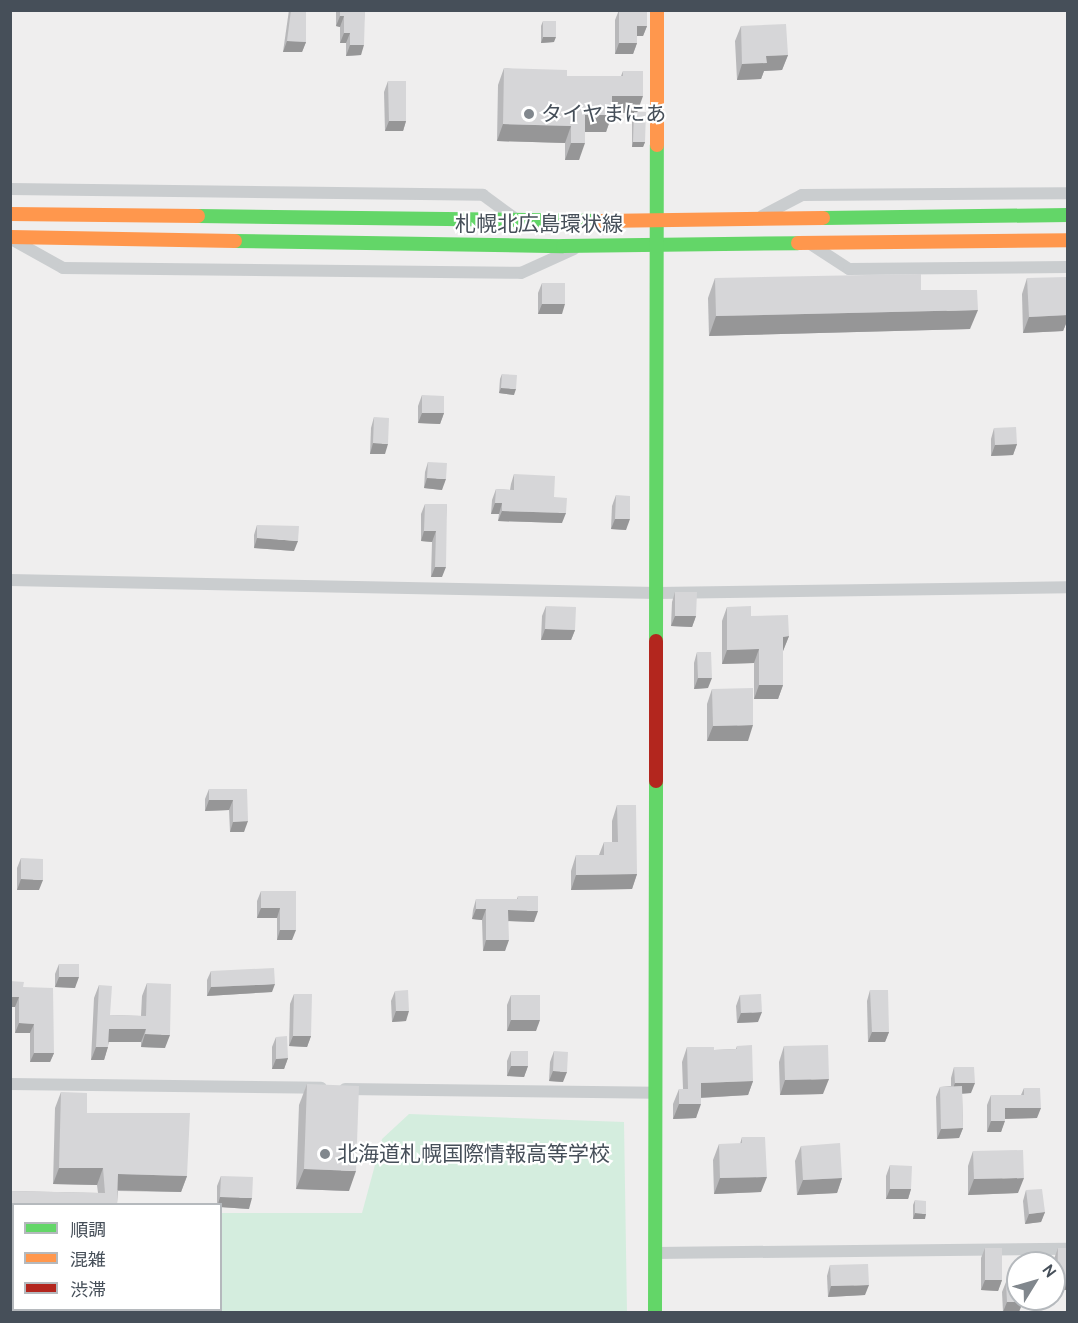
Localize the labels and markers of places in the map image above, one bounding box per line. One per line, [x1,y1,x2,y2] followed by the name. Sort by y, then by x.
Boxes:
[541,101,667,127] place label: タイヤまにあ
[522,107,536,121] marker: タイヤまにあ
[337,1141,610,1167] place label: 北海道札幌国際情報高等学校
[318,1147,332,1161] marker: 北海道札幌国際情報高等学校

